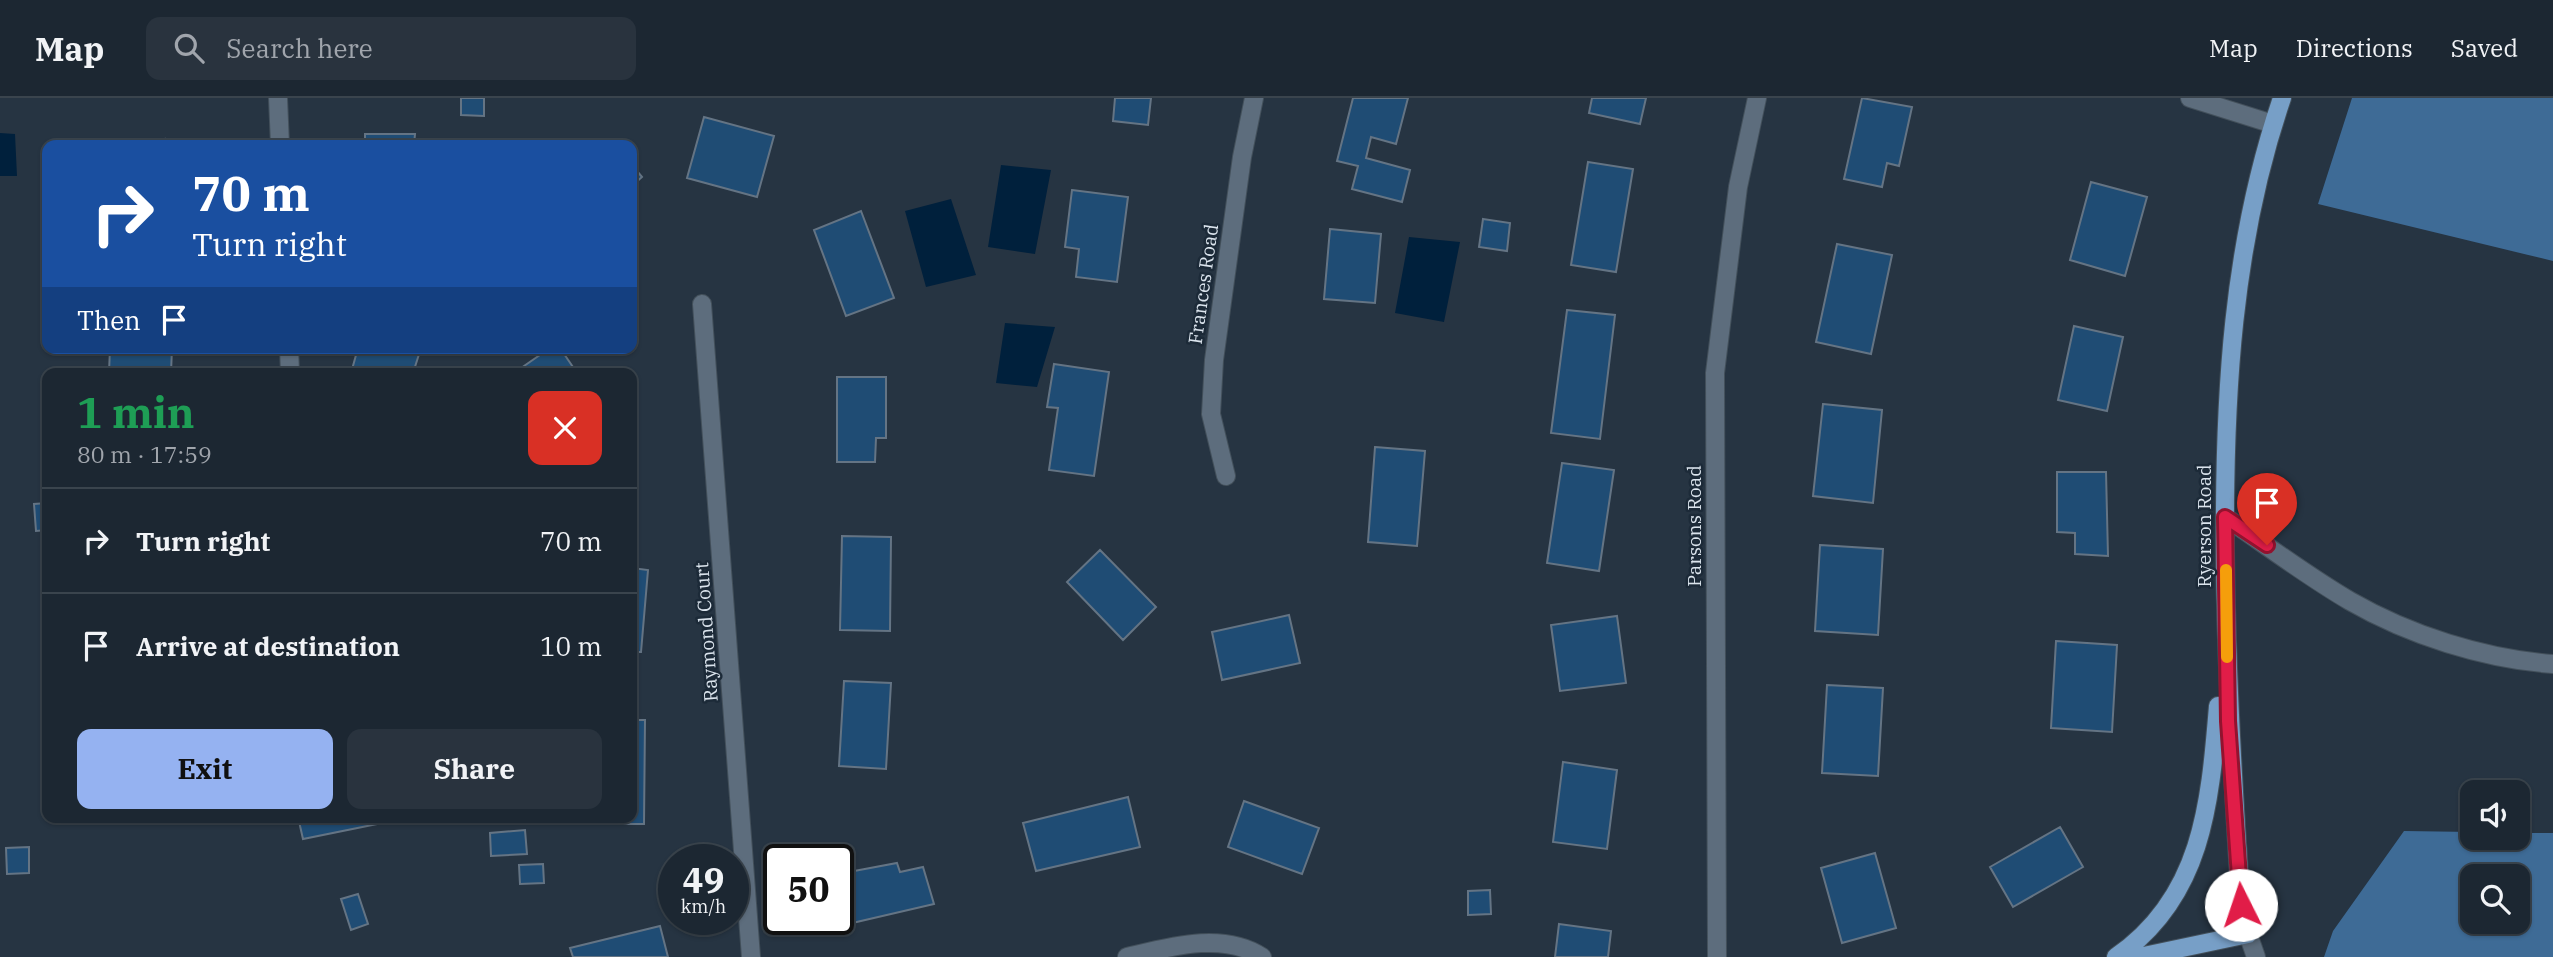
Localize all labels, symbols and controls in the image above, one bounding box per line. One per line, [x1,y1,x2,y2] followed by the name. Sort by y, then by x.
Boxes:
[146,17,636,80] search box
[35,27,104,70] text: Map
[170,29,208,67] icon: search
[226,31,373,65] text: Search here
[2209,32,2258,64] text: Map
[2296,32,2413,64] text: Directions
[2451,32,2518,64] text: Saved
[192,161,310,224] text: 70 m
[77,168,168,259] icon: right
[1183,222,1223,346] street label: Frances Road
[192,223,347,265] text: Turn right
[155,301,193,339] icon: arrive
[77,303,141,337] text: Then
[77,385,195,440] text: 1 min
[528,391,602,465] button: close
[77,439,212,469] text: 80 m · 17:59
[2192,464,2216,588] street label: Ryerson Road
[1682,465,1706,587] street label: Parsons Road
[2237,473,2297,545] pin
[2248,484,2286,522] icon: arrive
[77,522,115,560] icon: right
[136,524,270,558] text: Turn right
[540,524,602,558] text: 70 m
[689,561,723,703] street label: Raymond Court
[77,627,115,665] icon: arrive
[136,629,400,663] text: Arrive at destination
[540,629,602,663] text: 10 m
[77,729,333,809] button: Exit
[347,729,602,809] button: Share
[2460,780,2530,934] map controls
[2460,780,2530,850] button: sound
[763,844,854,935] speed limit sign: 50
[682,857,725,903] text: 49
[2460,864,2530,934] button: search
[2204,868,2278,942] position arrow
[681,895,726,918] text: km/h

